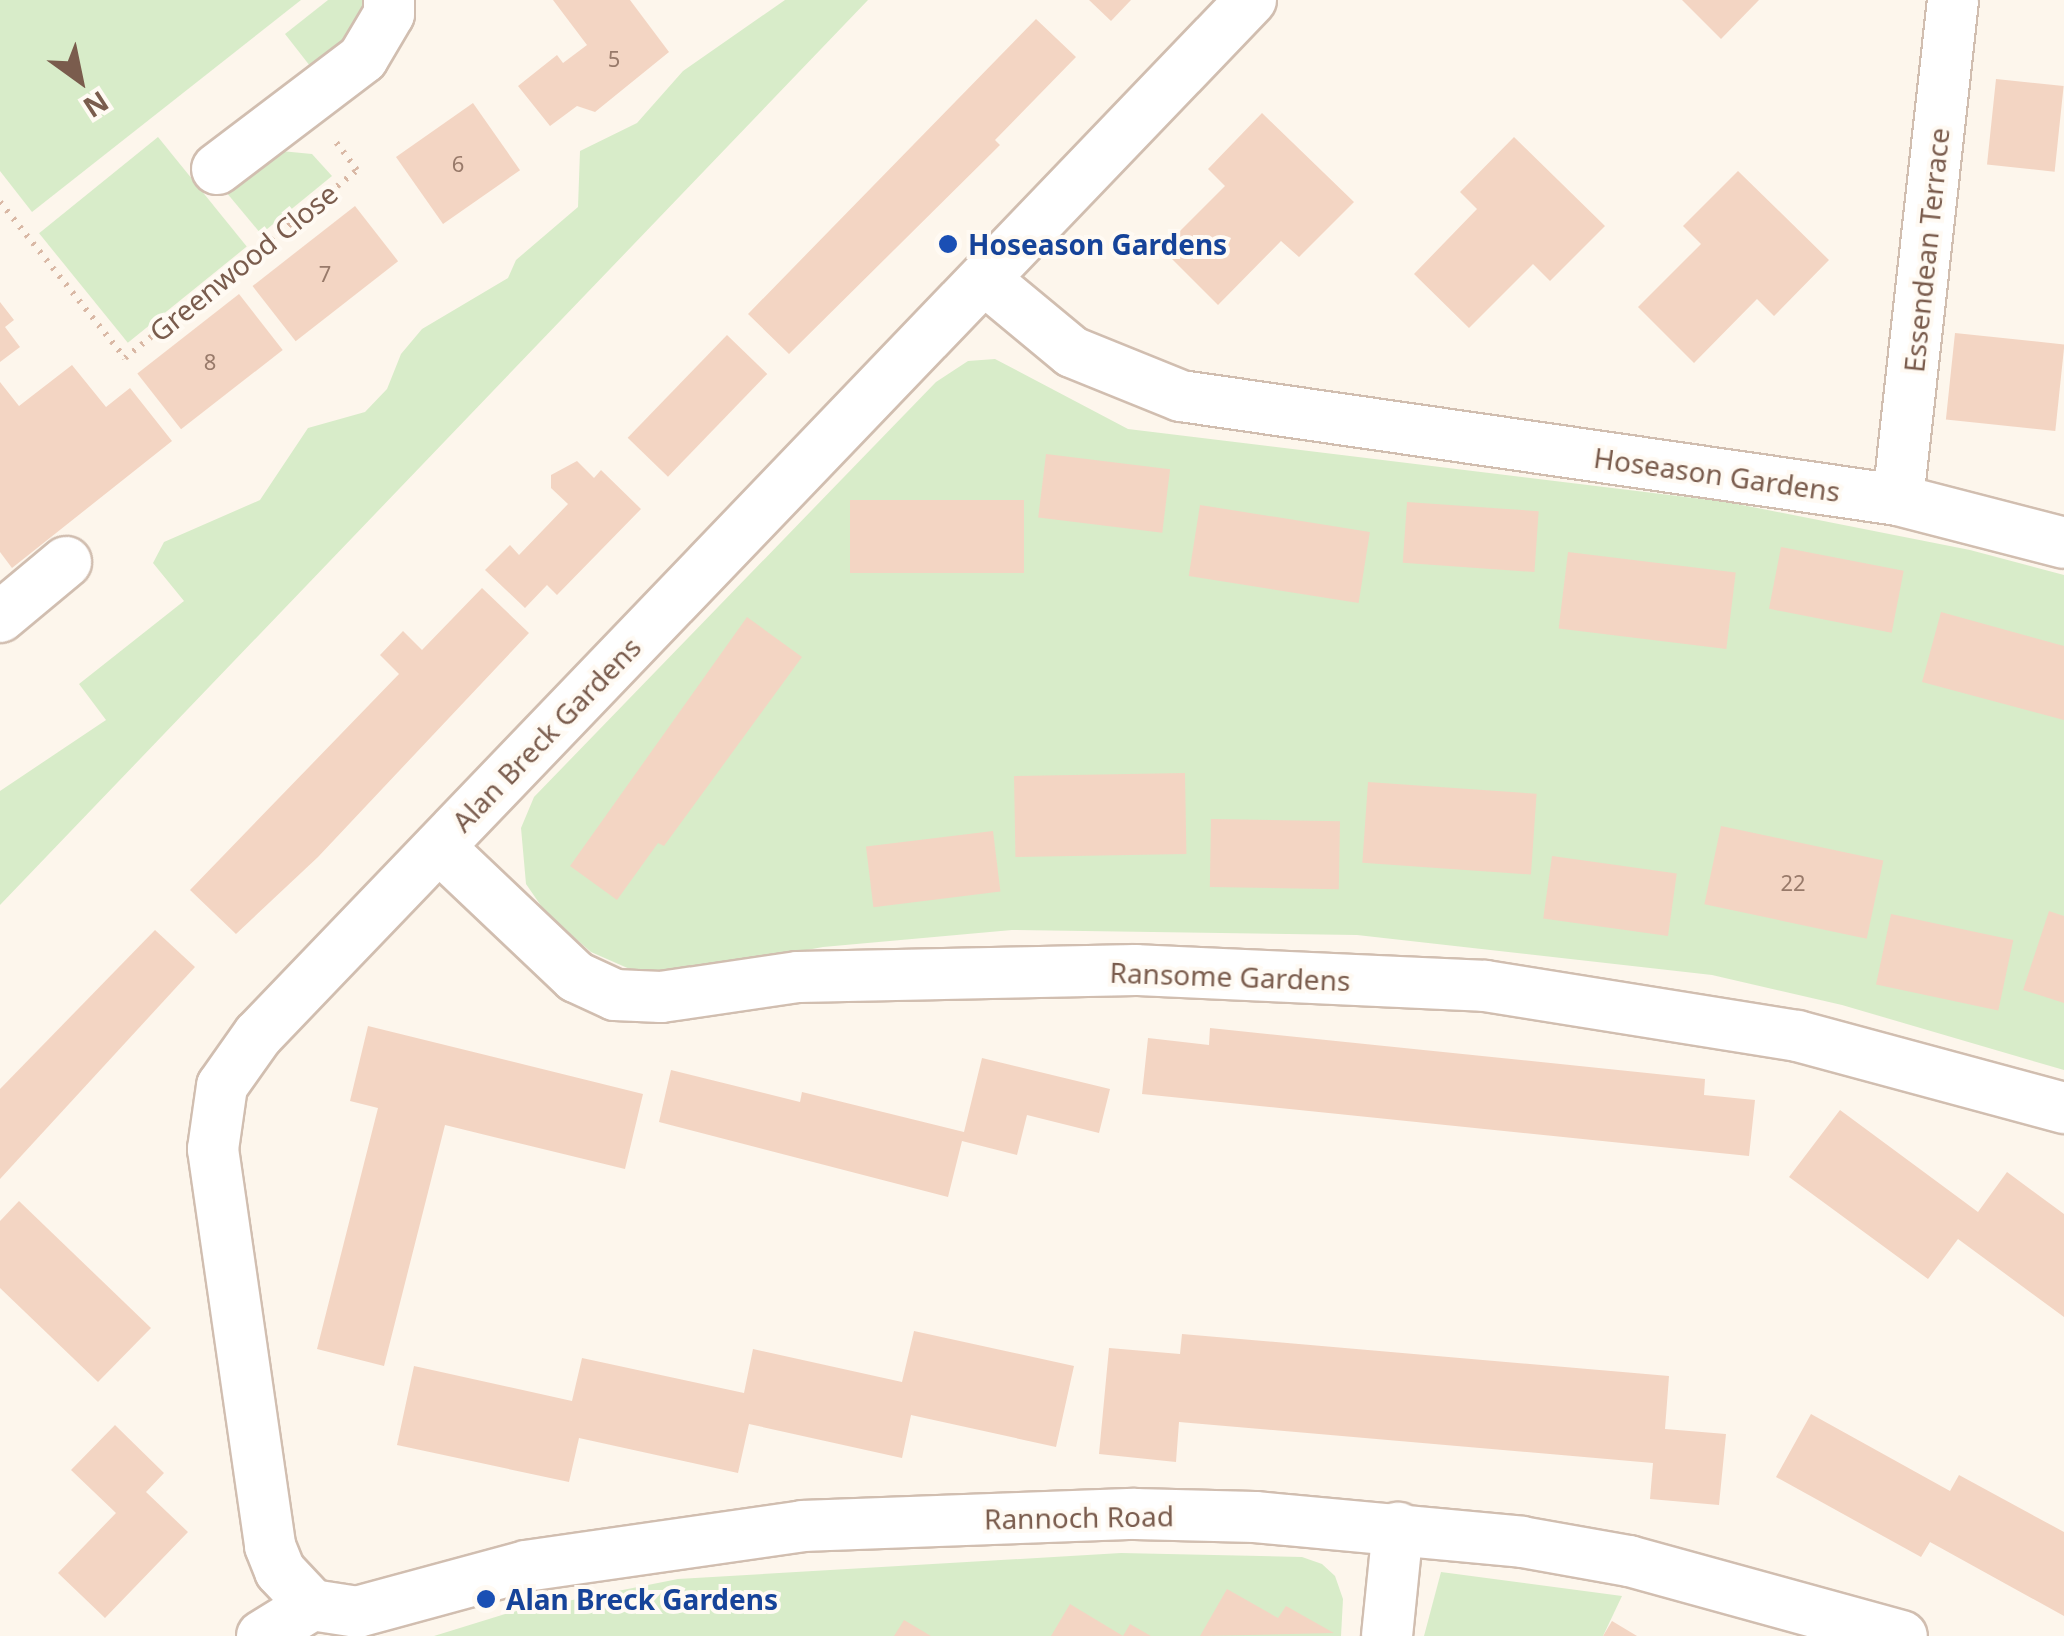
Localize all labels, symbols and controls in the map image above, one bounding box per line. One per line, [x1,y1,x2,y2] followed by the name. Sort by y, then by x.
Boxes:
[30,30,130,130] north arrow
[608,46,620,72] house number: 5
[76,83,116,127] text: N
[1896,126,1956,374] street label: Essendean Terrace
[452,151,464,177] house number: 6
[142,176,344,348] street label: Greenwood Close
[968,227,1227,261] place label: Hoseason Gardens
[937,233,959,255] marker: Hoseason Gardens
[319,261,331,287] house number: 7
[204,349,216,375] house number: 8
[1592,440,1842,508] street label: Hoseason Gardens
[445,630,647,838] street label: Alan Breck Gardens
[1780,870,1806,896] house number: 22
[1109,955,1351,997] street label: Ransome Gardens
[984,1499,1174,1535] street label: Rannoch Road
[506,1582,778,1616] place label: Alan Breck Gardens
[475,1588,497,1610] marker: Alan Breck Gardens

